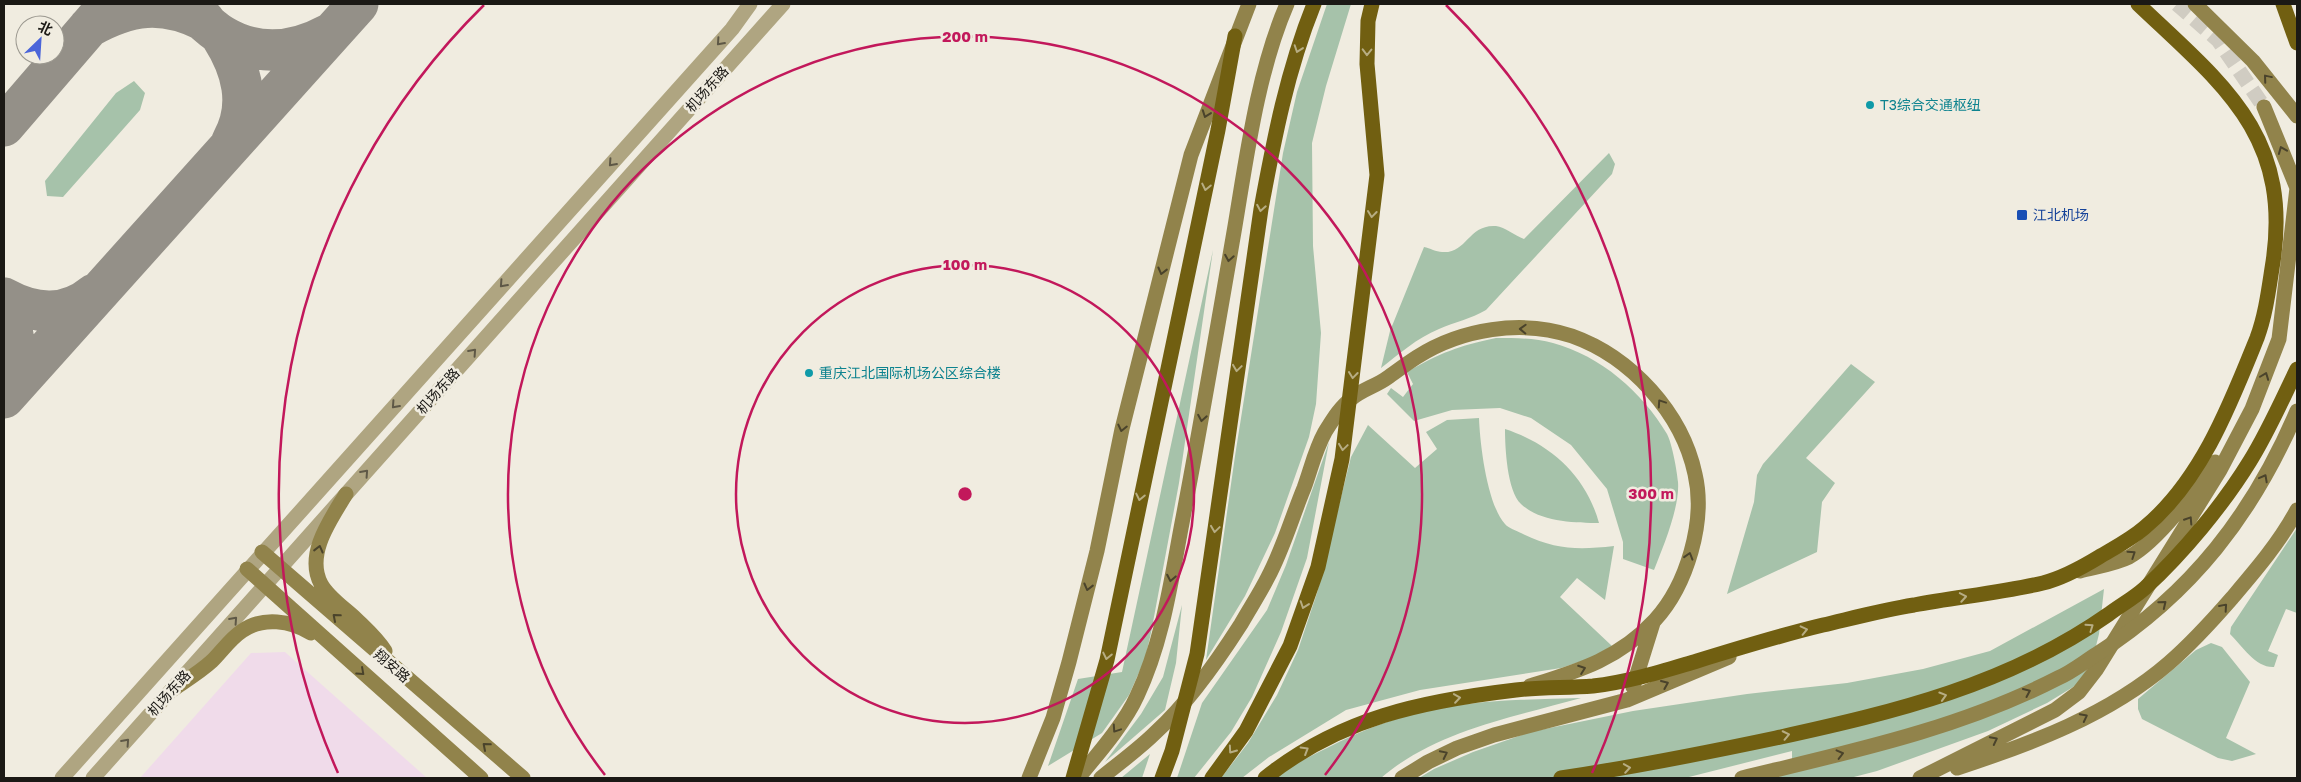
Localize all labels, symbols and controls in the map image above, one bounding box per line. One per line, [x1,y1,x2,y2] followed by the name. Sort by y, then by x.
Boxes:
[15,15,65,65] north arrow
[36,17,56,38] text: 北
[942,27,988,45] text: 200 m
[717,37,726,46] one-way arrow
[1294,45,1304,53] one-way arrow
[1362,48,1372,56] one-way arrow
[682,62,732,115] street label: 机场东路
[2265,75,2273,84] one-way arrow
[1880,96,1981,113] place label: T3综合交通枢纽
[1864,99,1876,111] marker: T3综合交通枢纽
[1202,109,1212,118] one-way arrow
[2277,146,2288,155] one-way arrow
[609,158,618,167] one-way arrow
[1201,182,1212,191] one-way arrow
[1257,203,1267,212] one-way arrow
[2033,206,2089,223] place label: 江北机场
[2015,208,2029,222] marker: 江北机场
[1367,210,1378,218] one-way arrow
[1225,254,1235,263] one-way arrow
[943,255,987,273] text: 100 m
[1157,266,1168,275] one-way arrow
[500,278,509,287] one-way arrow
[1519,323,1527,334] one-way arrow
[467,348,476,357] one-way arrow
[413,364,463,417] street label: 机场东路
[819,364,1001,381] place label: 重庆江北国际机场公区综合楼
[1233,364,1243,373] one-way arrow
[803,367,815,379] marker: 重庆江北国际机场公区综合楼
[1348,372,1359,380] one-way arrow
[2259,372,2269,381] one-way arrow
[391,399,400,408] one-way arrow
[1658,399,1667,409] one-way arrow
[1197,414,1207,423] one-way arrow
[1117,424,1128,433] one-way arrow
[1338,444,1349,452] one-way arrow
[359,469,368,478] one-way arrow
[2258,474,2268,483] one-way arrow
[1628,484,1674,502] text: 300 m
[956,485,974,503] centre of rings
[1135,492,1146,501] one-way arrow
[2183,516,2193,525] one-way arrow
[1210,525,1220,534] one-way arrow
[313,544,324,553] one-way arrow
[2126,550,2135,560] one-way arrow
[1684,552,1694,561] one-way arrow
[1167,574,1177,582] one-way arrow
[1083,582,1094,591] one-way arrow
[1959,592,1967,602] one-way arrow
[1300,600,1310,608] one-way arrow
[2158,601,2167,610] one-way arrow
[2218,603,2227,612] one-way arrow
[333,614,342,623] one-way arrow
[228,617,237,626] one-way arrow
[2084,624,2094,633] one-way arrow
[1800,625,1809,636] one-way arrow
[371,645,414,686] street label: 翔安路
[1103,651,1113,660] one-way arrow
[1577,665,1586,675] one-way arrow
[144,666,194,719] street label: 机场东路
[356,666,365,675] one-way arrow
[1660,680,1669,690] one-way arrow
[2022,688,2031,699] one-way arrow
[1939,691,1947,701] one-way arrow
[1453,694,1462,704] one-way arrow
[2079,713,2088,724] one-way arrow
[1113,723,1122,732] one-way arrow
[1782,731,1790,741] one-way arrow
[1989,736,1998,746] one-way arrow
[120,738,129,747] one-way arrow
[482,743,491,752] one-way arrow
[1229,744,1238,754] one-way arrow
[1299,746,1308,756] one-way arrow
[1836,749,1845,760] one-way arrow
[1439,750,1448,761] one-way arrow
[1623,763,1631,774] one-way arrow

